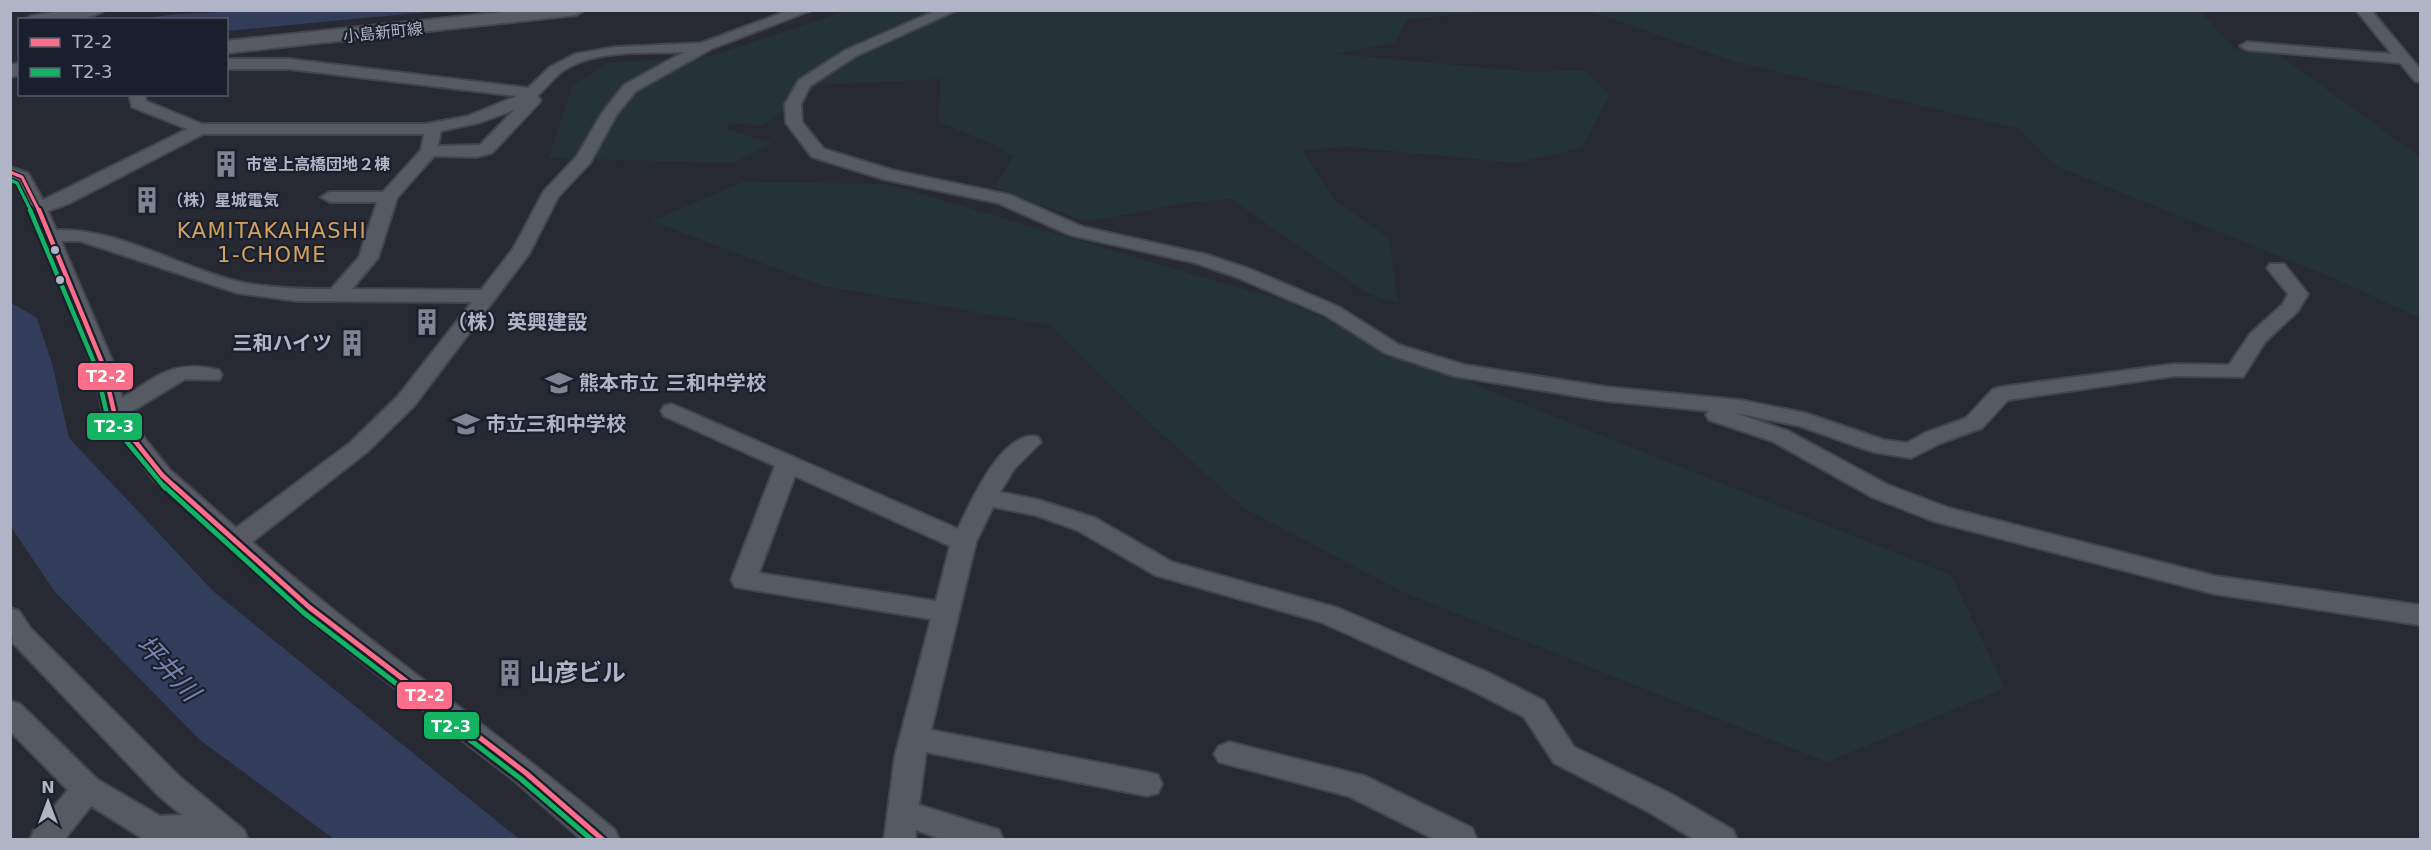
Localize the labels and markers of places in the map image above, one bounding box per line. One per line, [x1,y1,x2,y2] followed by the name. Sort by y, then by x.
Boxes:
[211,149,241,179] building icon: 市営上高橋団地２棟
[246,155,390,174] place label: 市営上高橋団地２棟
[132,185,162,215] building icon: （株）星城電気
[167,191,279,210] place label: （株）星城電気
[49,244,61,256] unlabelled marker
[54,274,66,286] unlabelled marker
[412,307,442,337] building icon: （株）英興建設
[447,310,587,334] place label: （株）英興建設
[337,328,367,358] building icon: 三和ハイツ
[232,331,332,355] place label: 三和ハイツ
[544,368,574,398] school or university icon: 熊本市立 三和中学校
[579,371,766,395] place label: 熊本市立 三和中学校
[451,409,481,439] school or university icon: 市立三和中学校
[486,412,626,436] place label: 市立三和中学校
[495,658,525,688] building icon: 山彦ビル
[530,659,626,687] place label: 山彦ビル

